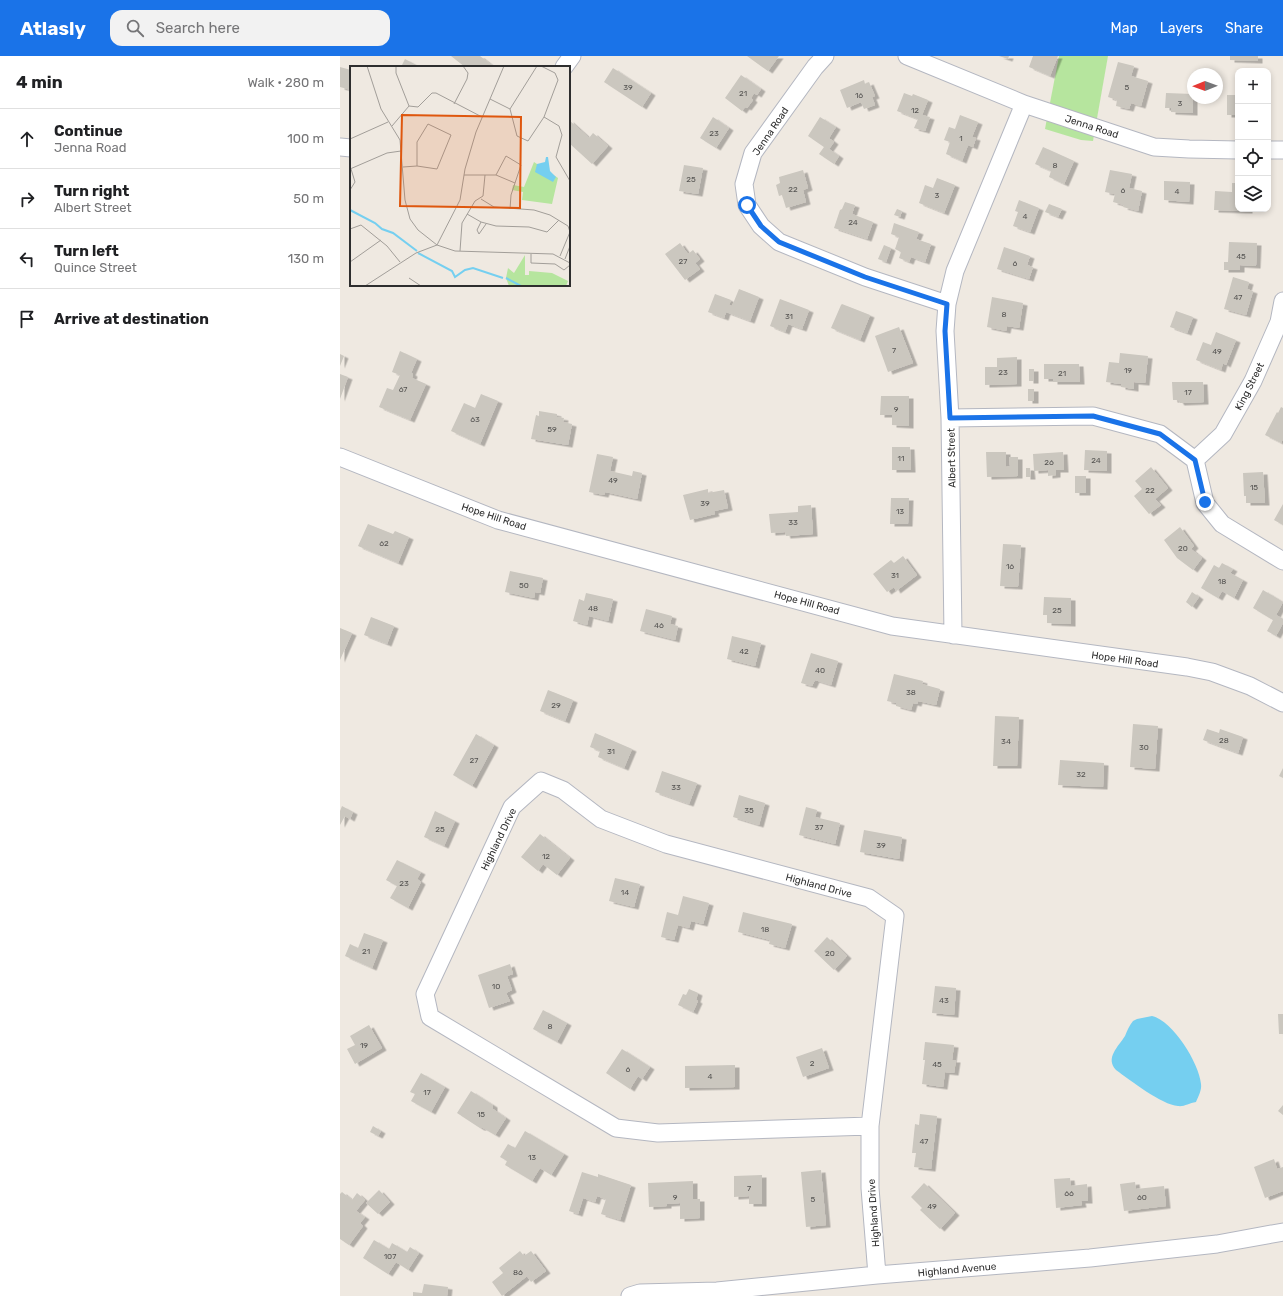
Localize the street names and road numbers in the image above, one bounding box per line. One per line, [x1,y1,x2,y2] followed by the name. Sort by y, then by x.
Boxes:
[750,105,791,158] street label: Jenna Road
[1063,113,1120,141] street label: Jenna Road
[1233,361,1267,412] street label: King Street
[945,428,959,488] street label: Albert Street
[460,501,528,533] street label: Hope Hill Road
[773,588,841,618] street label: Hope Hill Road
[1091,649,1159,671] street label: Hope Hill Road
[479,806,519,873] street label: Highland Drive
[784,871,854,901] street label: Highland Drive
[866,1178,882,1247] street label: Highland Drive
[917,1261,997,1279] street label: Highland Avenue

